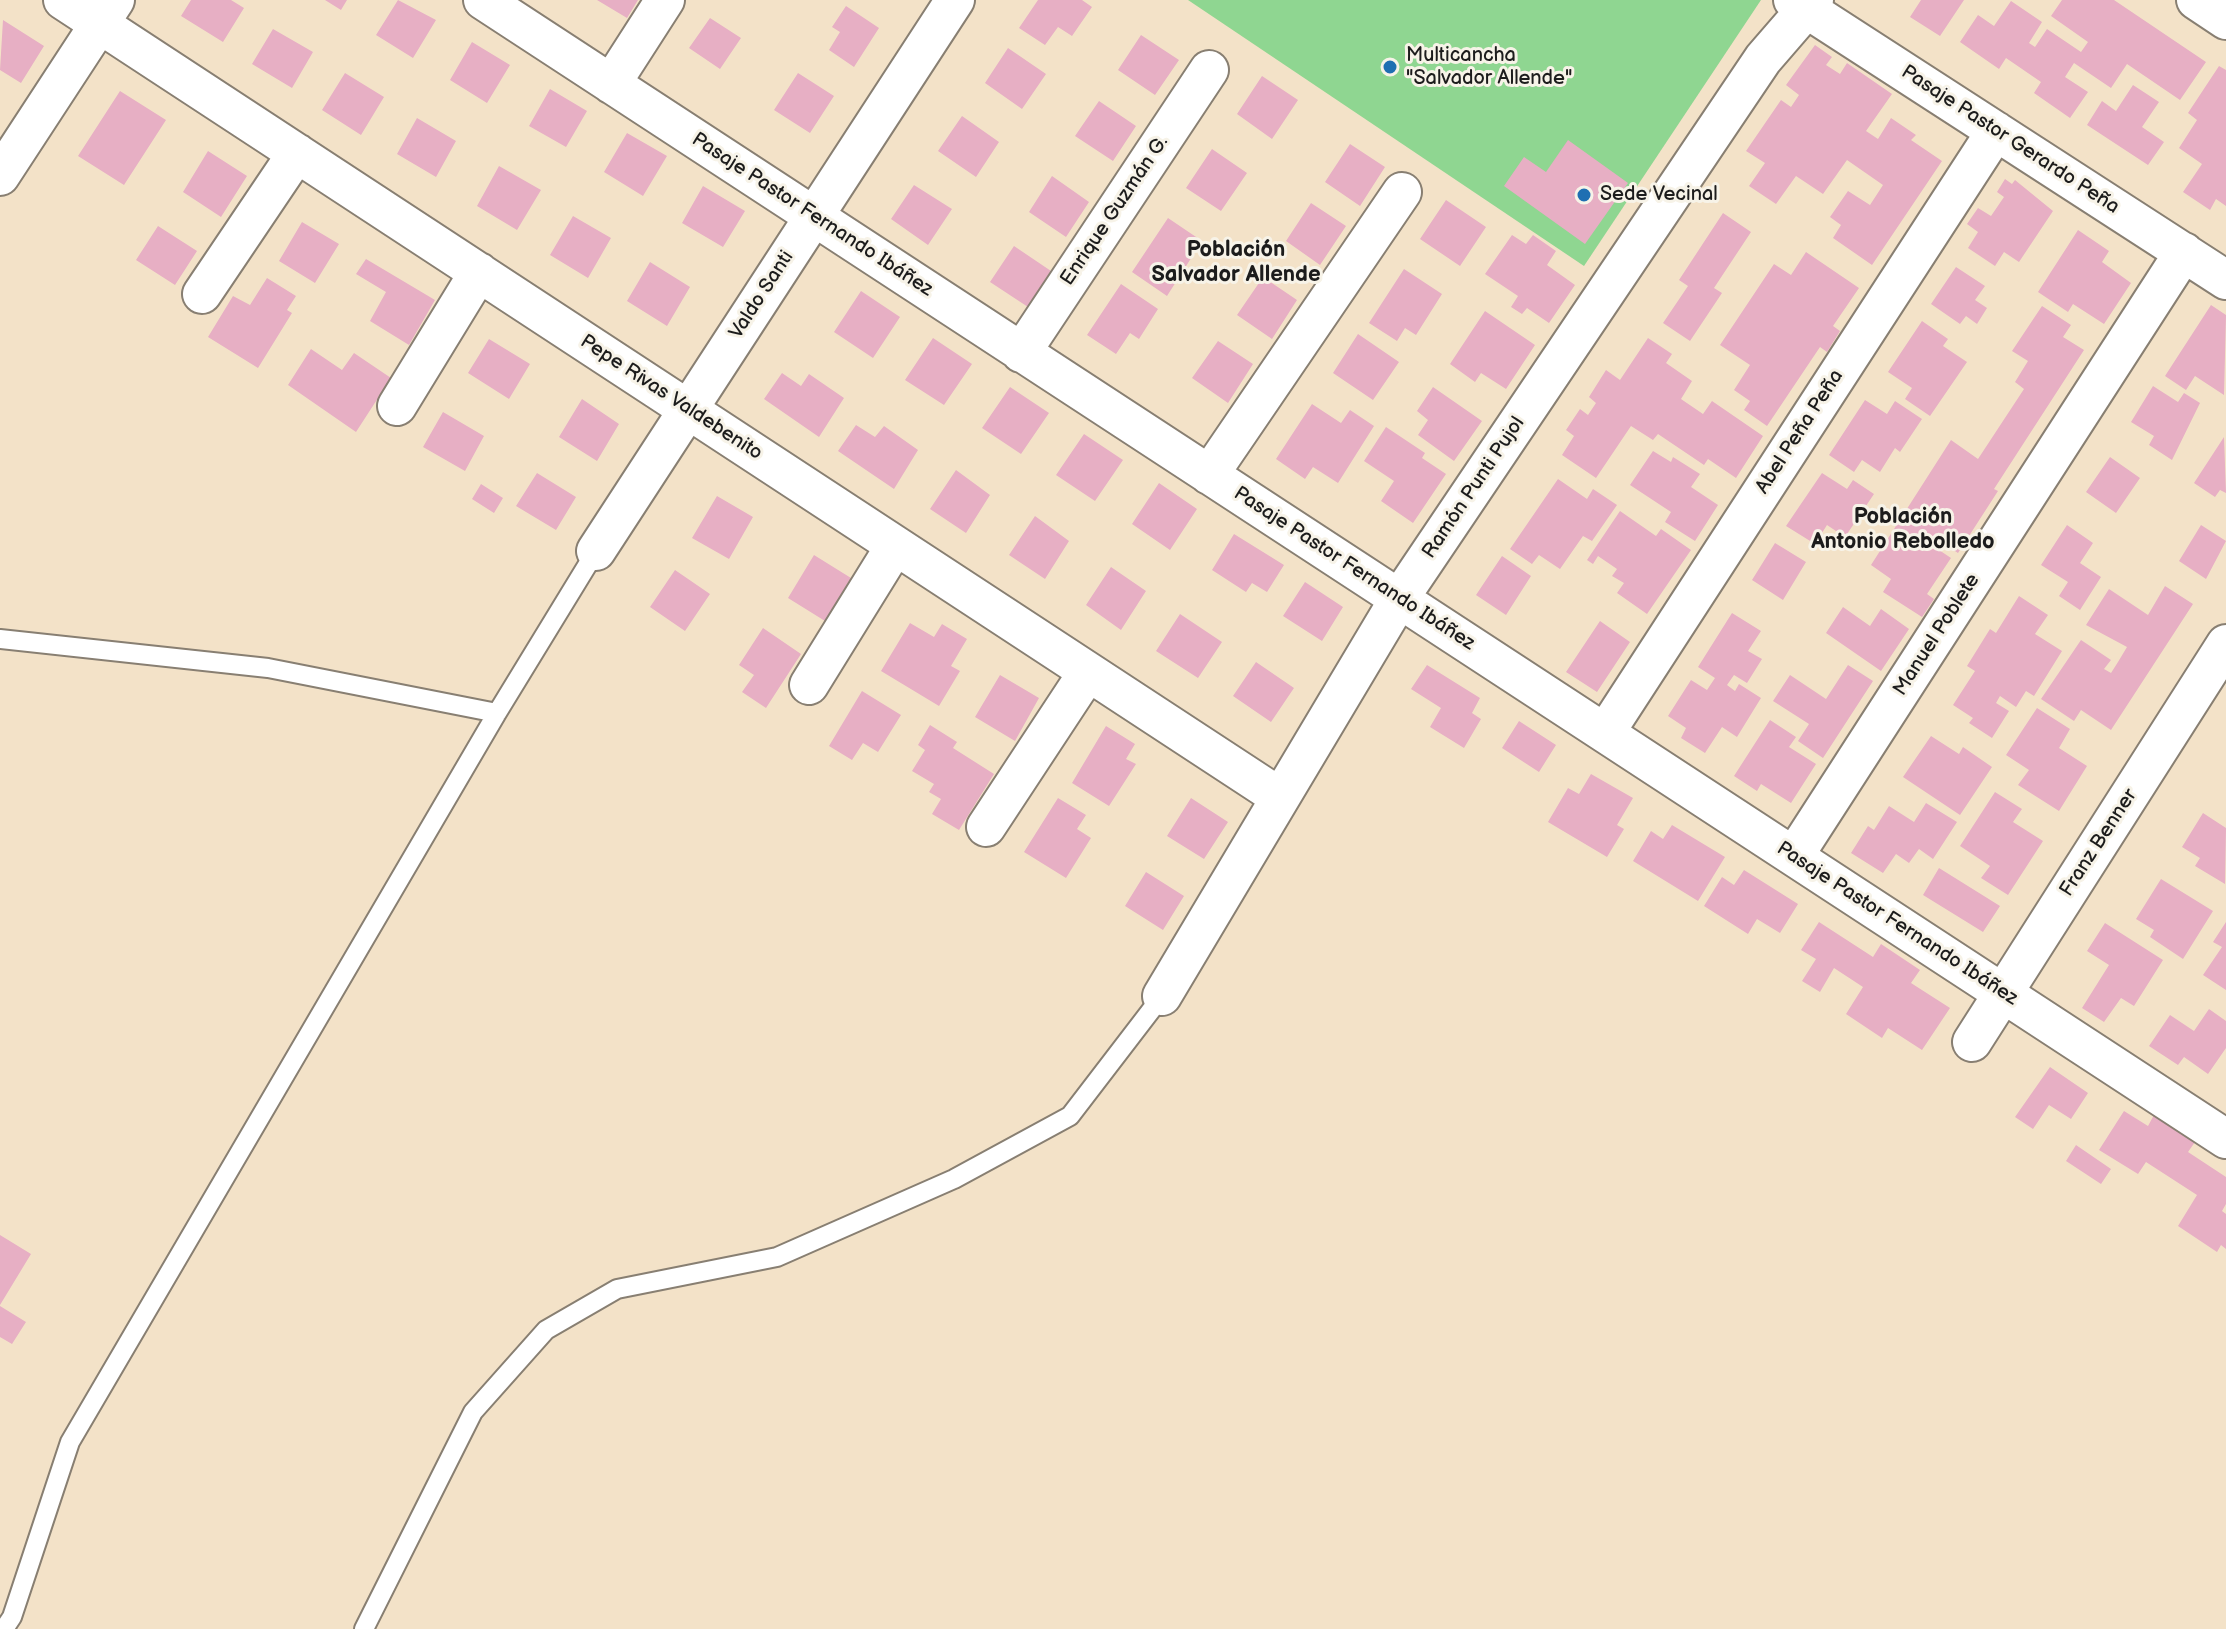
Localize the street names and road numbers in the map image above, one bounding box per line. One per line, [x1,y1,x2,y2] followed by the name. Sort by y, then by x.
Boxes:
[1896,60,2124,220] street label: Pasaje Pastor Gerardo Peña
[687,128,937,302] street label: Pasaje Pastor Fernando Ibáñez
[1056,132,1174,290] street label: Enrique Guzmán G.
[725,246,799,344] street label: Valdo Santi
[575,330,767,466] street label: Pepe Rivas Valdebenito
[1751,365,1849,499] street label: Abel Peña Peña
[1418,413,1530,563] street label: Ramón Punti Pujol
[1229,482,1479,656] street label: Pasaje Pastor Fernando Ibáñez
[1889,570,1985,700] street label: Manuel Poblete
[2055,785,2143,901] street label: Franz Benner
[1772,837,2022,1011] street label: Pasaje Pastor Fernando Ibáñez

